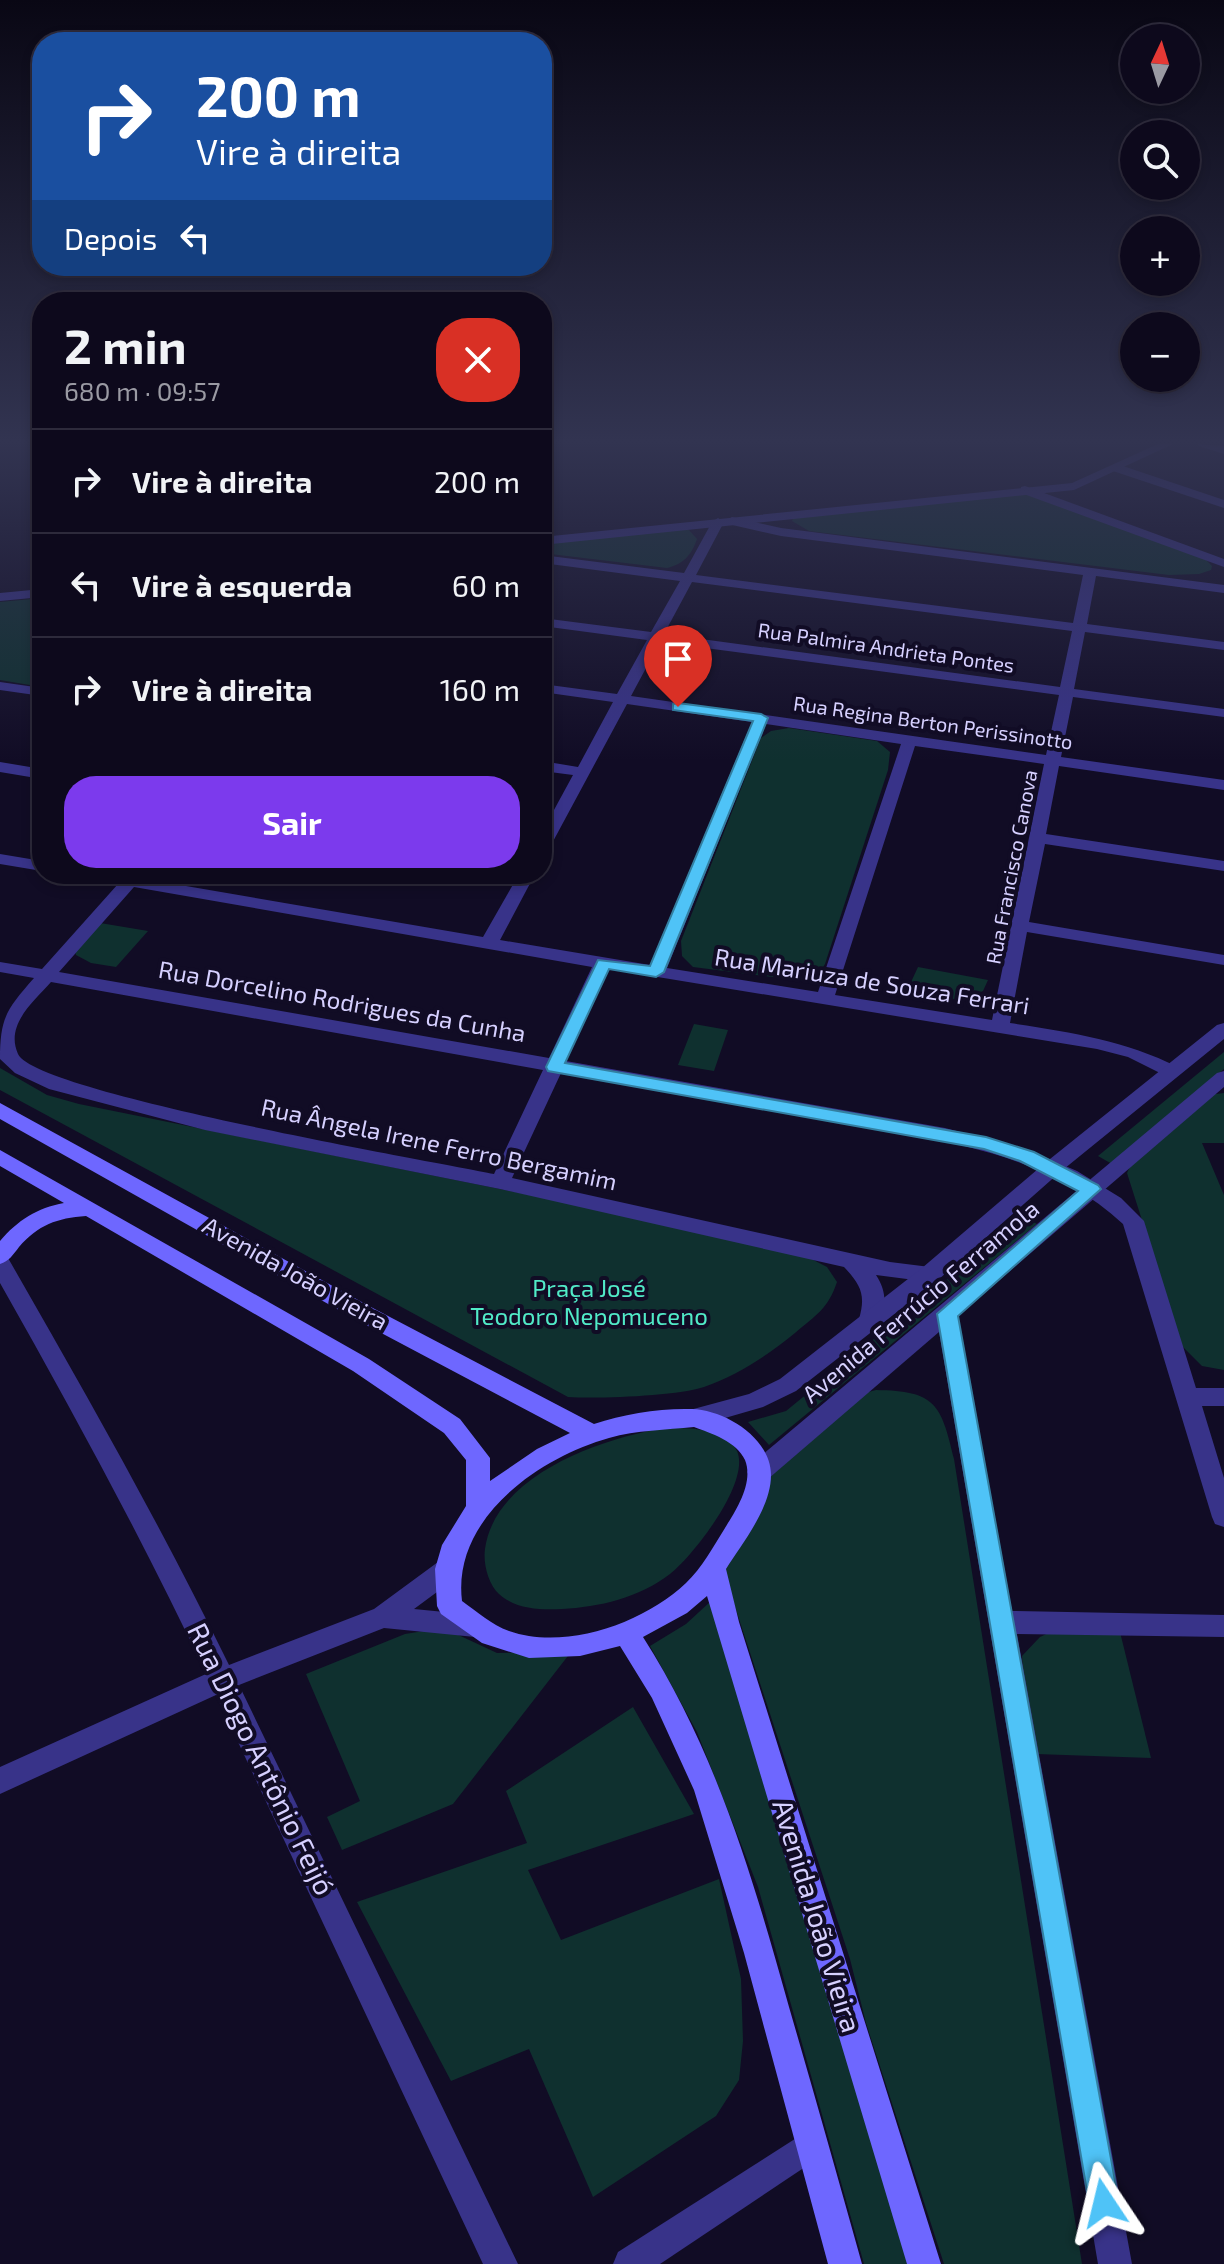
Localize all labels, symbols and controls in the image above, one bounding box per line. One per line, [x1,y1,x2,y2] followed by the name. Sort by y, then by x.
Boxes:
[1120,24,1200,104] north arrow
[1120,24,1200,392] map controls
[196,61,361,128] text: 200 m
[64,64,168,168] icon: right
[1120,120,1200,200] button: search
[196,129,401,172] text: Vire à direita
[173,216,217,260] icon: left
[1120,216,1200,296] button: +
[64,220,157,256] text: Depois
[1120,312,1200,392] button: −
[64,316,187,374] text: 2 min
[436,318,520,402] button: close
[64,375,221,406] text: 680 m · 09:57
[64,459,108,503] icon: right
[132,463,312,499] text: Vire à direita
[434,463,520,499] text: 200 m
[64,563,108,607] icon: left
[132,567,352,603] text: Vire à esquerda
[452,567,520,603] text: 60 m
[756,617,1016,677] street label: Rua Palmira Andrieta Pontes
[644,625,712,707] pin
[656,637,700,681] icon: arrive
[64,667,108,711] icon: right
[132,671,312,707] text: Vire à direita
[440,671,520,707] text: 160 m
[792,691,1074,754] street label: Rua Regina Berton Perissinotto
[980,768,1042,966] street label: Rua Francisco Canova
[64,776,520,868] button: Sair
[713,941,1032,1020] street label: Rua Mariuza de Souza Ferrari
[156,954,528,1047] street label: Rua Dorcelino Rodrigues da Cunha
[259,1092,620,1195] street label: Rua Ângela Irene Ferro Bergamim
[796,1193,1044,1408] street label: Avenida Ferrúcio Ferramola
[198,1210,393,1336] street label: Avenida João Vieira
[470,1273,708,1330] park label: Praça José Teodoro Nepomuceno
[181,1617,343,1900] street label: Rua Diogo Antônio Feijó
[766,1795,870,2036] street label: Avenida João Vieira
[1062,2161,1146,2245] position arrow

